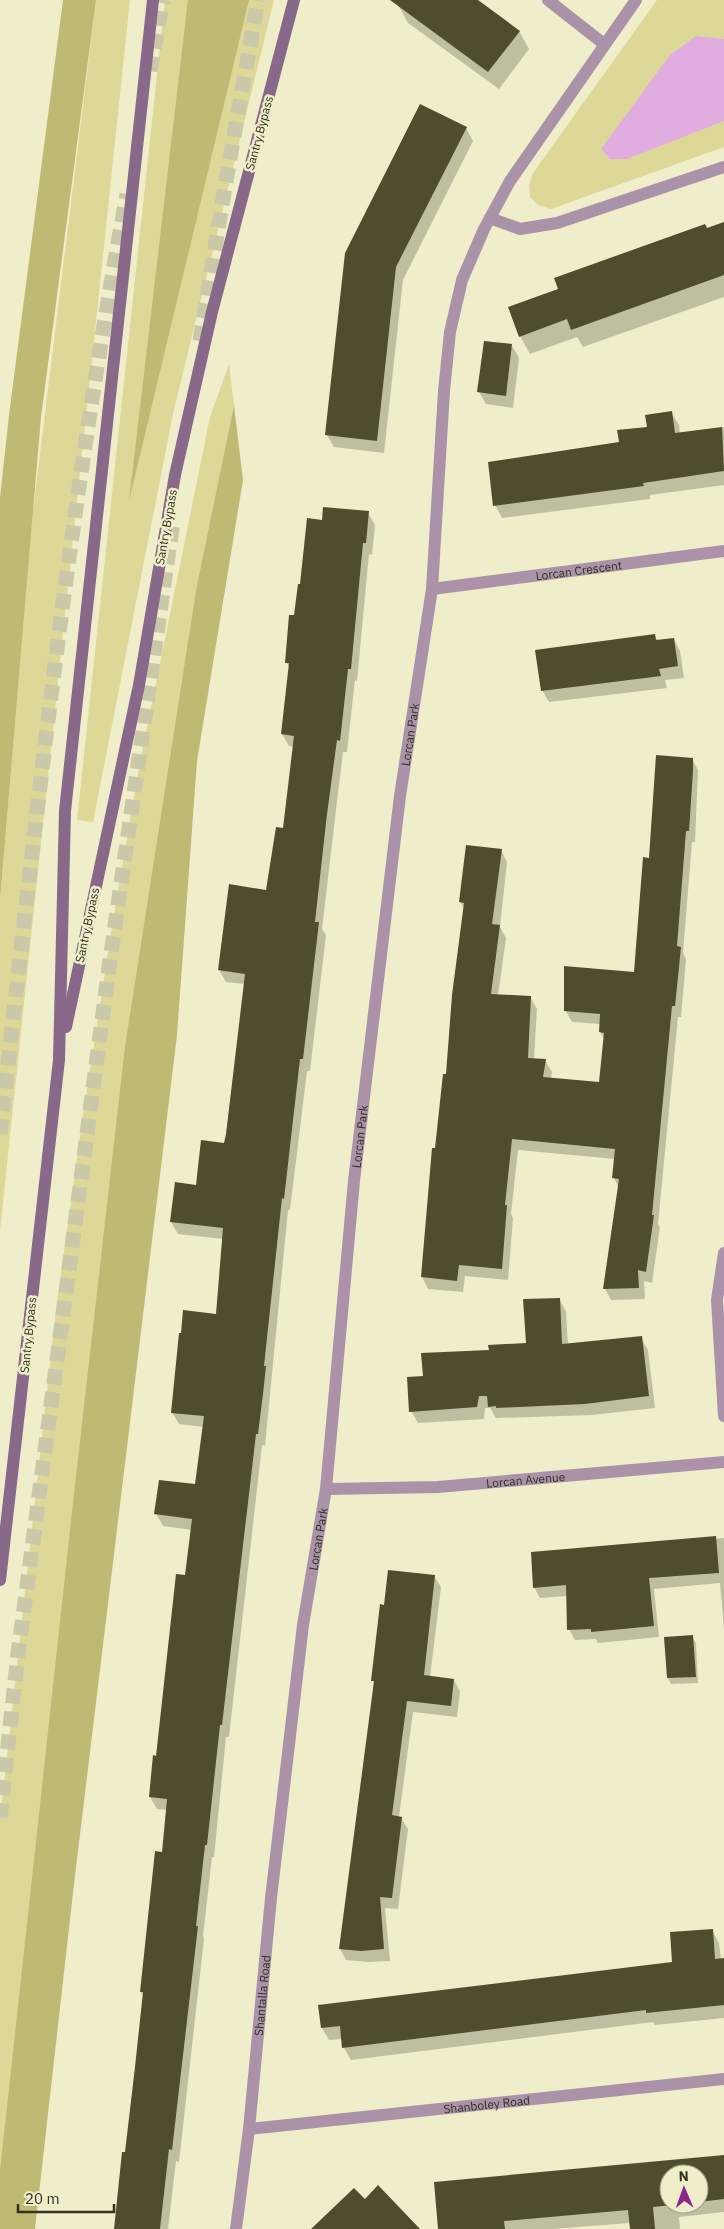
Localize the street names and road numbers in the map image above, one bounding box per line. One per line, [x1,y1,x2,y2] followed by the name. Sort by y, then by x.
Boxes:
[242,94,276,172] street label: Santry Bypass
[152,488,180,566] street label: Santry Bypass
[535,557,623,583] street label: Lorcan Crescent
[397,701,422,767] street label: Lorcan Park
[72,886,102,964] street label: Santry Bypass
[348,1103,371,1169] street label: Lorcan Park
[17,1296,39,1374] street label: Santry Bypass
[486,1468,566,1490] street label: Lorcan Avenue
[305,1506,330,1572] street label: Lorcan Park
[250,1954,273,2037] street label: Shantalla Road
[443,2092,531,2116] street label: Shanboley Road

